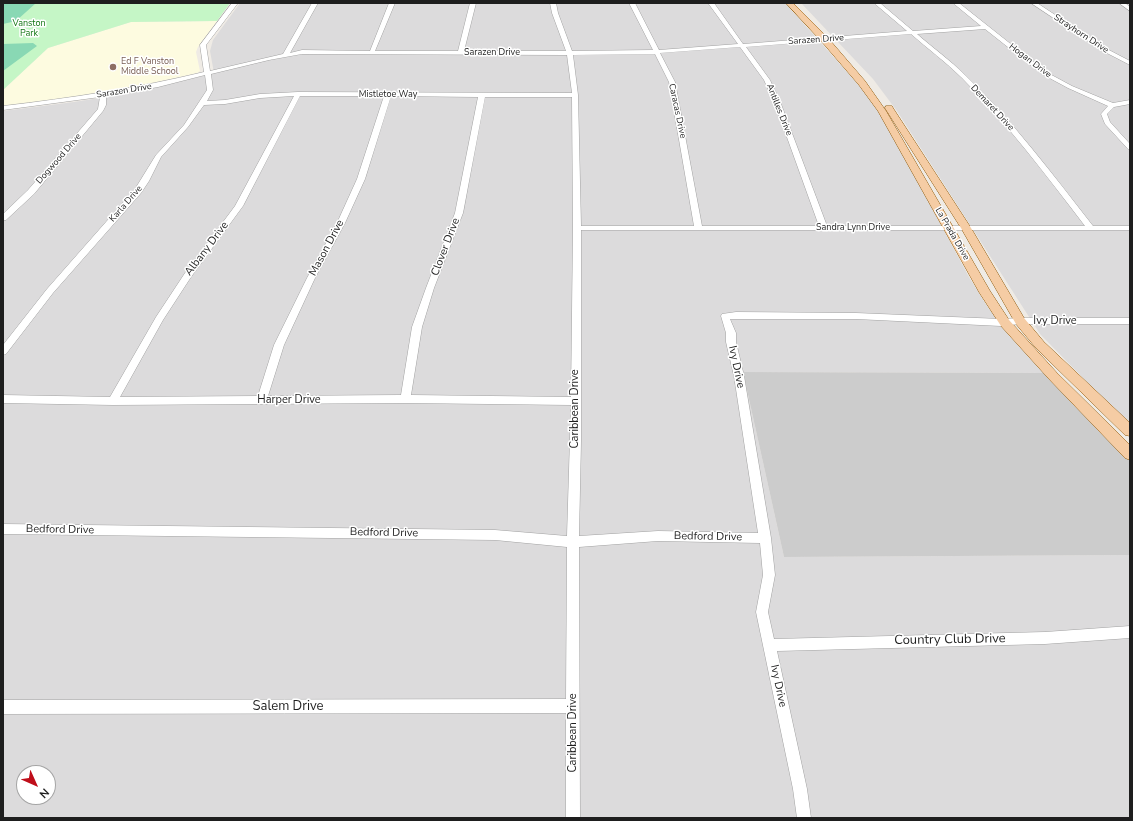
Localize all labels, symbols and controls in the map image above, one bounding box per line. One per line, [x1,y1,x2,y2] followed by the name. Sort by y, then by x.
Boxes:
[1052,12,1110,56] street label: Strayhorn Drive
[12,19,46,40] park label: Vanston Park
[788,33,844,47] street label: Sarazen Drive
[1007,41,1053,81] street label: Hogan Drive
[464,48,520,58] street label: Sarazen Drive
[121,57,178,78] place label: Ed F Vanston Middle School
[108,62,118,72] marker: Ed F Vanston Middle School
[96,81,152,101] street label: Sarazen Drive
[764,82,794,138] street label: Antilles Drive
[666,83,688,139] street label: Caracas Drive
[968,83,1016,133] street label: Demaret Drive
[359,90,417,100] street label: Mistletoe Way
[34,132,84,186] street label: Dogwood Drive
[107,184,145,224] street label: Karla Drive
[933,206,971,262] street label: La Prada Drive
[429,216,463,278] street label: Clover Drive
[307,218,347,278] street label: Mason Drive
[182,219,232,279] street label: Albany Drive
[816,223,890,233] street label: Sandra Lynn Drive
[1033,314,1077,328] street label: Ivy Drive
[725,344,747,390] street label: Ivy Drive
[568,369,582,449] street label: Caribbean Drive
[257,393,321,407] street label: Harper Drive
[26,523,94,537] street label: Bedford Drive
[350,526,418,540] street label: Bedford Drive
[674,530,742,544] street label: Bedford Drive
[894,631,1006,649] street label: Country Club Drive
[767,663,789,709] street label: Ivy Drive
[566,693,580,773] street label: Caribbean Drive
[253,699,323,715] street label: Salem Drive
[16,765,56,805] north arrow
[36,785,52,801] text: N

